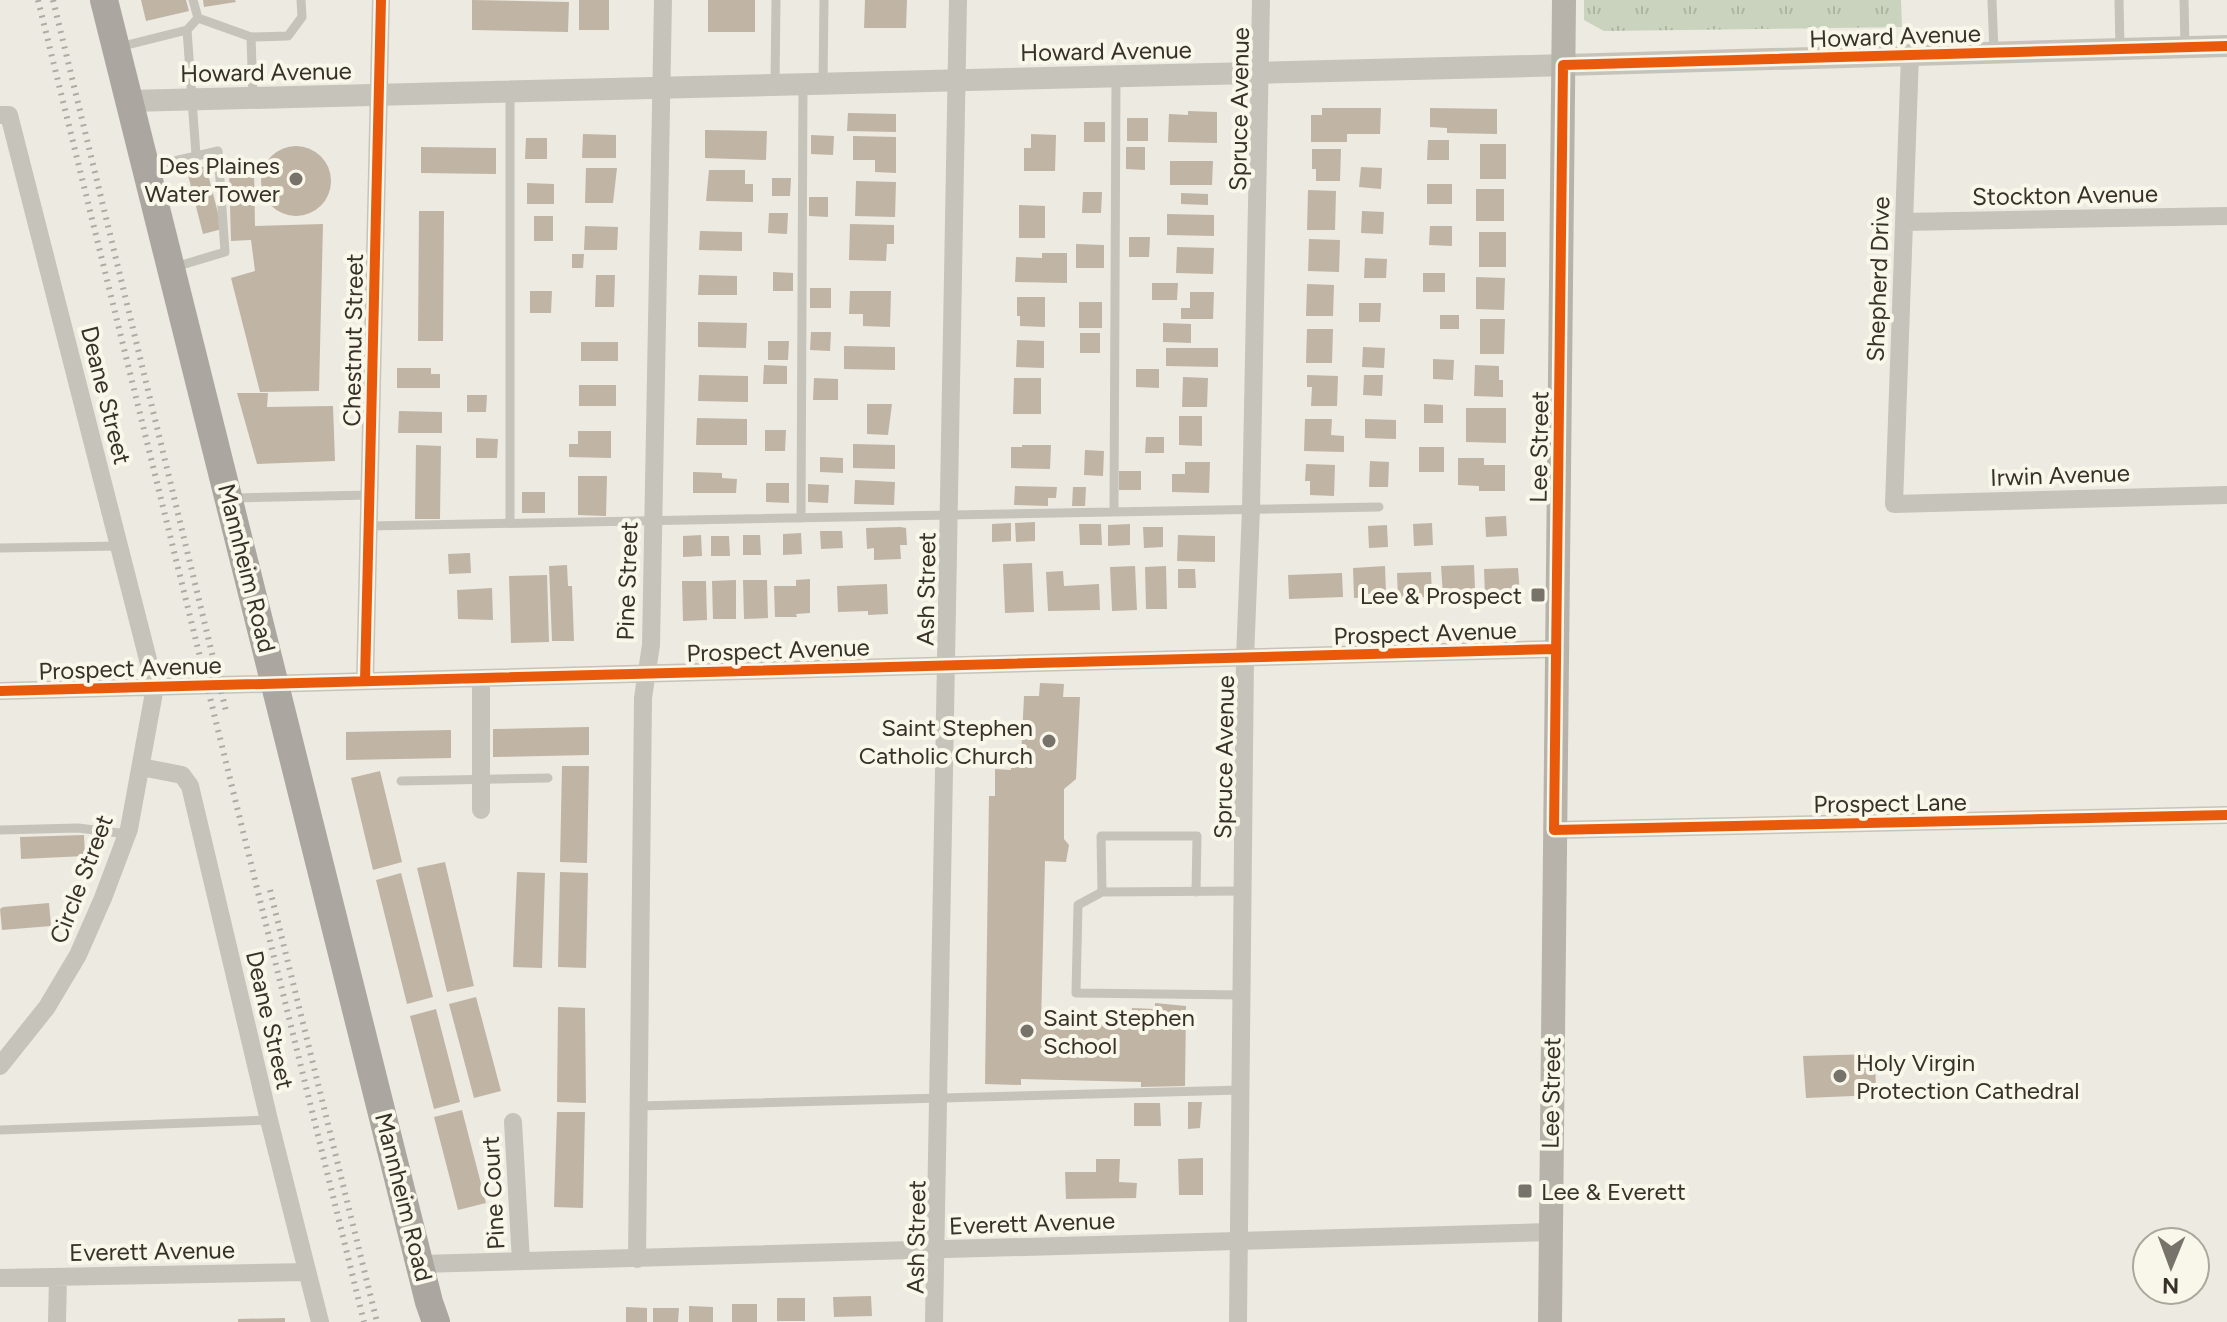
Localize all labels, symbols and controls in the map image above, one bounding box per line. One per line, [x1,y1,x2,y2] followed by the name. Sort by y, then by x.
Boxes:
[1809,19,1981,53] street label: Howard Avenue
[1223,27,1255,191] street label: Spruce Avenue
[1020,35,1192,67] street label: Howard Avenue
[180,56,352,88] street label: Howard Avenue
[144,151,280,208] place label: Des Plaines Water Tower
[287,170,305,188] marker: Des Plaines Water Tower
[1972,179,2158,211] street label: Stockton Avenue
[1861,196,1895,362] street label: Shepherd Drive
[337,253,369,427] street label: Chestnut Street
[75,323,137,467] street label: Deane Street
[1524,391,1554,503] street label: Lee Street
[1990,458,2130,492] street label: Irwin Avenue
[212,481,282,655] street label: Mannheim Road
[610,521,644,641] street label: Pine Street
[911,532,941,646] street label: Ash Street
[1360,581,1522,610] place label: Lee & Prospect
[1529,586,1547,604] marker: Lee & Prospect
[1333,615,1517,651] street label: Prospect Avenue
[686,632,870,668] street label: Prospect Avenue
[38,650,222,686] street label: Prospect Avenue
[1208,675,1240,839] street label: Spruce Avenue
[859,713,1033,770] place label: Saint Stephen Catholic Church
[1040,732,1058,750] marker: Saint Stephen Catholic Church
[1813,787,1967,819] street label: Prospect Lane
[43,811,119,947] street label: Circle Street
[240,948,300,1092] street label: Deane Street
[1043,1003,1195,1060] place label: Saint Stephen School
[1018,1022,1036,1040] marker: Saint Stephen School
[1536,1037,1566,1149] street label: Lee Street
[1856,1048,2080,1105] place label: Holy Virgin Protection Cathedral
[1831,1067,1849,1085] marker: Holy Virgin Protection Cathedral
[369,1110,439,1284] street label: Mannheim Road
[476,1135,510,1251] street label: Pine Court
[1541,1177,1686,1206] place label: Lee & Everett
[901,1180,931,1294] street label: Ash Street
[1516,1182,1534,1200] marker: Lee & Everett
[949,1206,1115,1240] street label: Everett Avenue
[2131,1226,2211,1306] north arrow
[69,1235,235,1267] street label: Everett Avenue
[2162,1272,2179,1299] text: N

